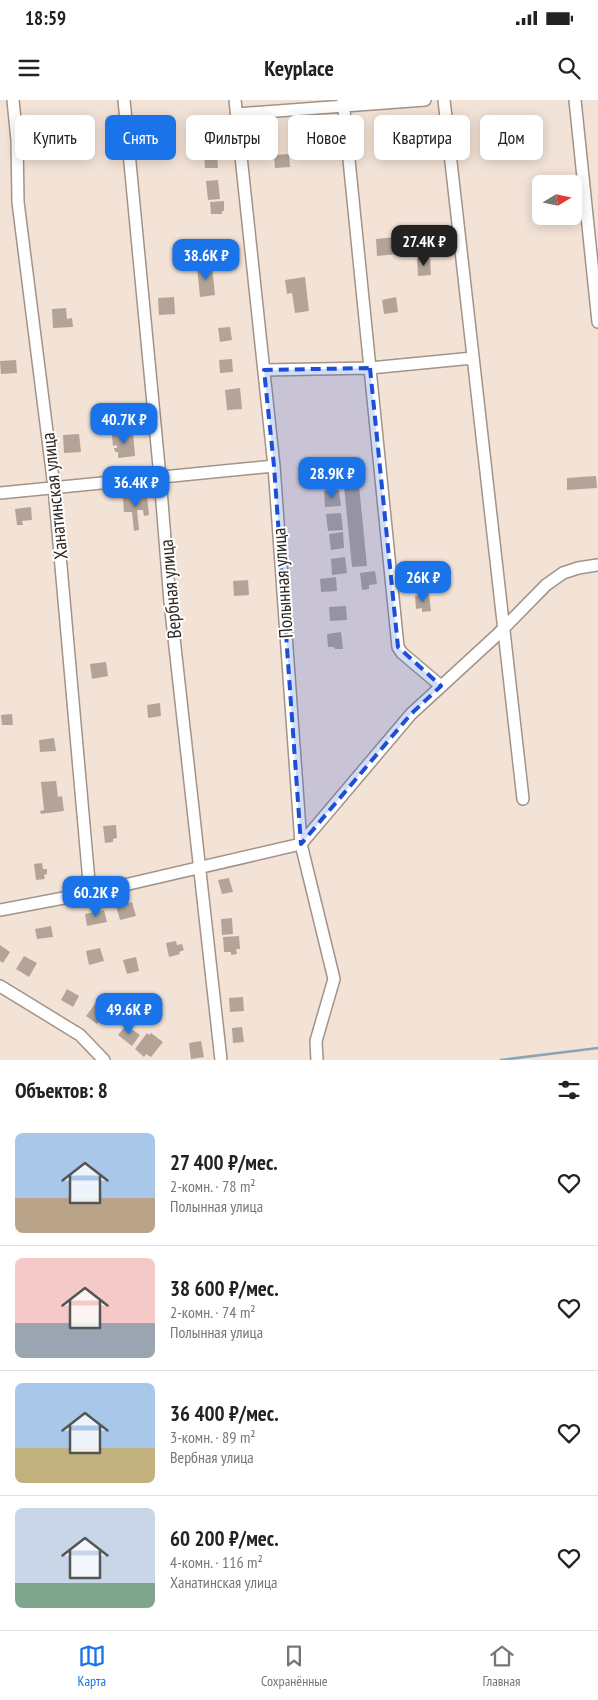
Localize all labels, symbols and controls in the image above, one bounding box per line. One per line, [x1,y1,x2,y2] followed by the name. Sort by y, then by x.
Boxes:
[25,6,66,30] text: 18:59
[15,54,43,82] icon: menu
[264,54,334,82] text: Keyplace
[555,54,583,82] icon: search
[15,115,95,160] chip: Купить
[105,115,176,160] chip: Снять
[186,115,278,160] chip: Фильтры
[288,115,364,160] chip: Новое
[374,115,470,160] chip: Квартира
[480,115,543,160] chip: Дом
[532,175,582,225] north arrow
[532,175,582,225] map controls
[378,224,470,267] pin: 27.4K ₽
[402,231,446,251] text: 27.4K ₽
[160,238,252,281] pin: 38.6K ₽
[183,245,229,265] text: 38.6K ₽
[78,402,170,445] pin: 40.7K ₽
[101,409,147,429] text: 40.7K ₽
[35,431,73,561] street label: Ханатинская улица
[286,456,378,499] pin: 28.9K ₽
[309,463,355,483] text: 28.9K ₽
[90,466,182,508] pin: 36.4K ₽
[113,472,159,492] text: 36.4K ₽
[266,527,298,639] street label: Полынная улица
[154,538,186,640] street label: Вербная улица
[388,560,458,603] pin: 26K ₽
[406,567,440,587] text: 26K ₽
[50,876,142,918] pin: 60.2K ₽
[73,882,119,902] text: 60.2K ₽
[83,992,175,1035] pin: 49.6K ₽
[106,999,152,1019] text: 49.6K ₽
[555,1076,583,1104] icon: filters
[15,1077,108,1104] text: Объектов: 8
[170,1149,278,1176] text: 27 400 ₽/мес.
[55,1153,115,1213] icon: home
[555,1169,583,1197] icon: heart
[170,1176,256,1196] text: 2-комн. · 78 m²
[170,1196,263,1216] text: Полынная улица
[170,1275,279,1302] text: 38 600 ₽/мес.
[55,1278,115,1338] icon: home
[555,1294,583,1322] icon: heart
[170,1302,256,1322] text: 2-комн. · 74 m²
[170,1322,263,1342] text: Полынная улица
[170,1400,279,1427] text: 36 400 ₽/мес.
[55,1403,115,1463] icon: home
[555,1419,583,1447] icon: heart
[170,1427,256,1447] text: 3-комн. · 89 m²
[170,1447,254,1467] text: Вербная улица
[170,1525,279,1552] text: 60 200 ₽/мес.
[55,1528,115,1588] icon: home
[555,1544,583,1572] icon: heart
[170,1552,263,1572] text: 4-комн. · 116 m²
[170,1572,277,1592] text: Ханатинская улица
[77,1642,106,1690] tab: Карта
[261,1642,328,1690] tab: Сохранённые
[483,1642,520,1690] tab: Главная

